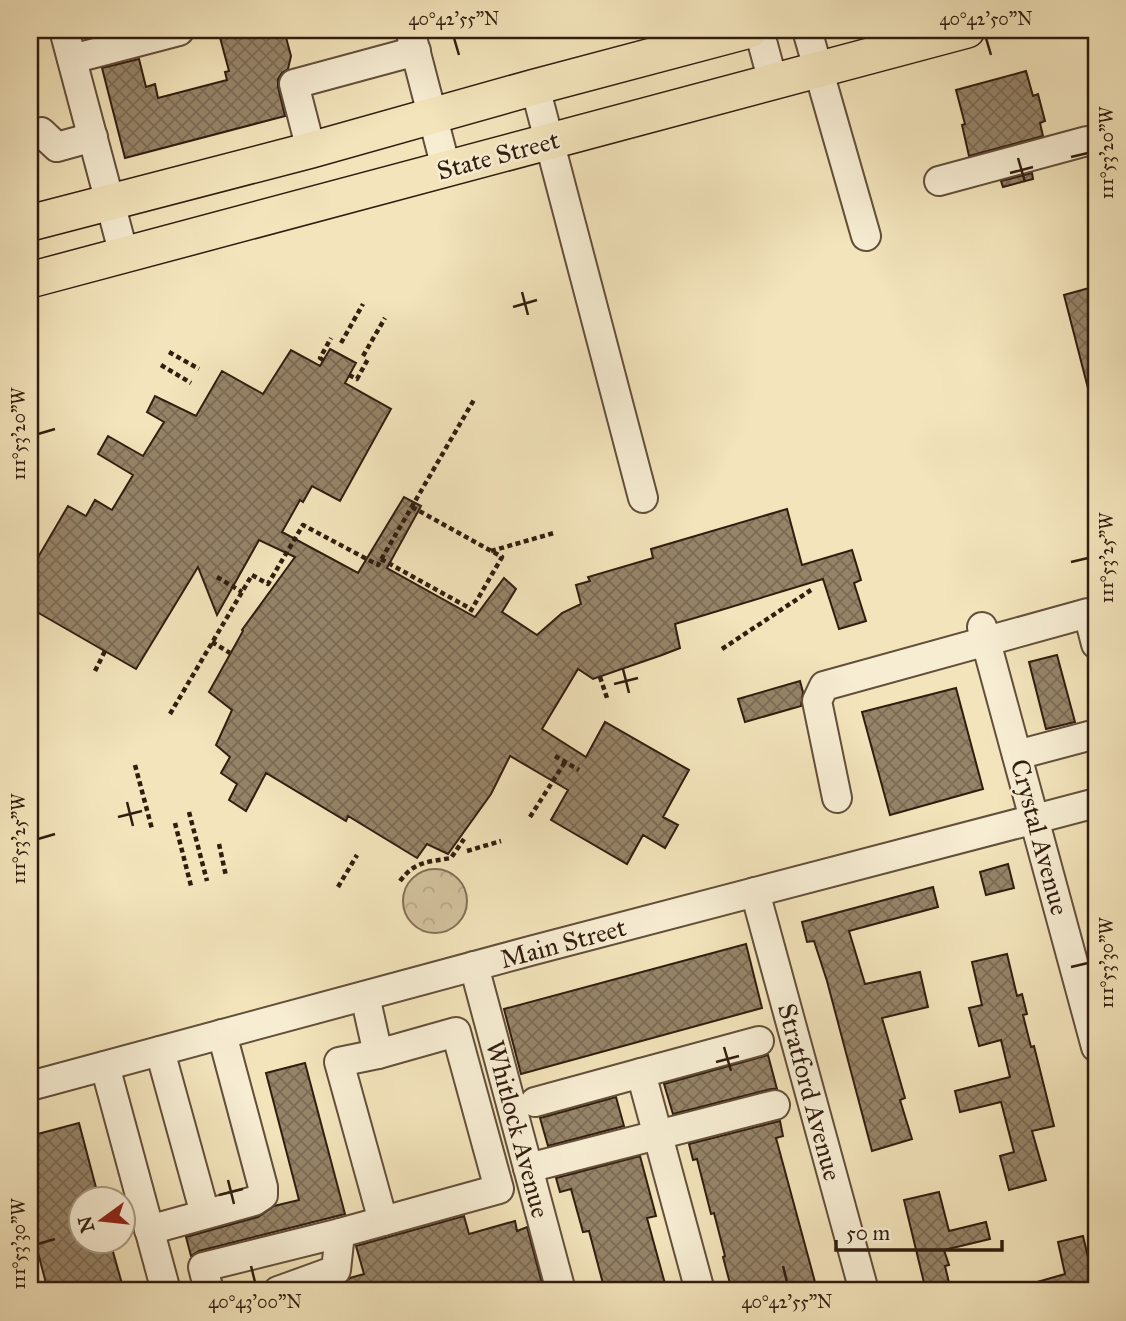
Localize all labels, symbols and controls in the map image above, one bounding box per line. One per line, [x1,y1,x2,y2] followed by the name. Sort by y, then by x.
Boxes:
[409,8,499,30] text: 40°42'55"N
[940,8,1032,30] text: 40°42'50"N
[1096,106,1118,199] text: 111°53'20"W
[433,123,563,187] street label: State Street
[8,387,30,480] text: 111°53'20"W
[1096,512,1118,603] text: 111°53'25"W
[1004,756,1076,919] street label: Crystal Avenue
[8,793,30,884] text: 111°53'25"W
[496,911,630,975] street label: Main Street
[1096,917,1118,1009] text: 111°53'30"W
[771,1000,849,1184] street label: Stratford Avenue
[479,1037,557,1221] street label: Whitlock Avenue
[66,1184,136,1254] north arrow
[8,1198,30,1290] text: 111°53'30"W
[836,1209,1002,1253] scale bar
[73,1214,99,1235] text: N
[846,1220,891,1246] text: 50 m
[208,1291,302,1313] text: 40°43'00"N
[742,1291,832,1313] text: 40°42'55"N

